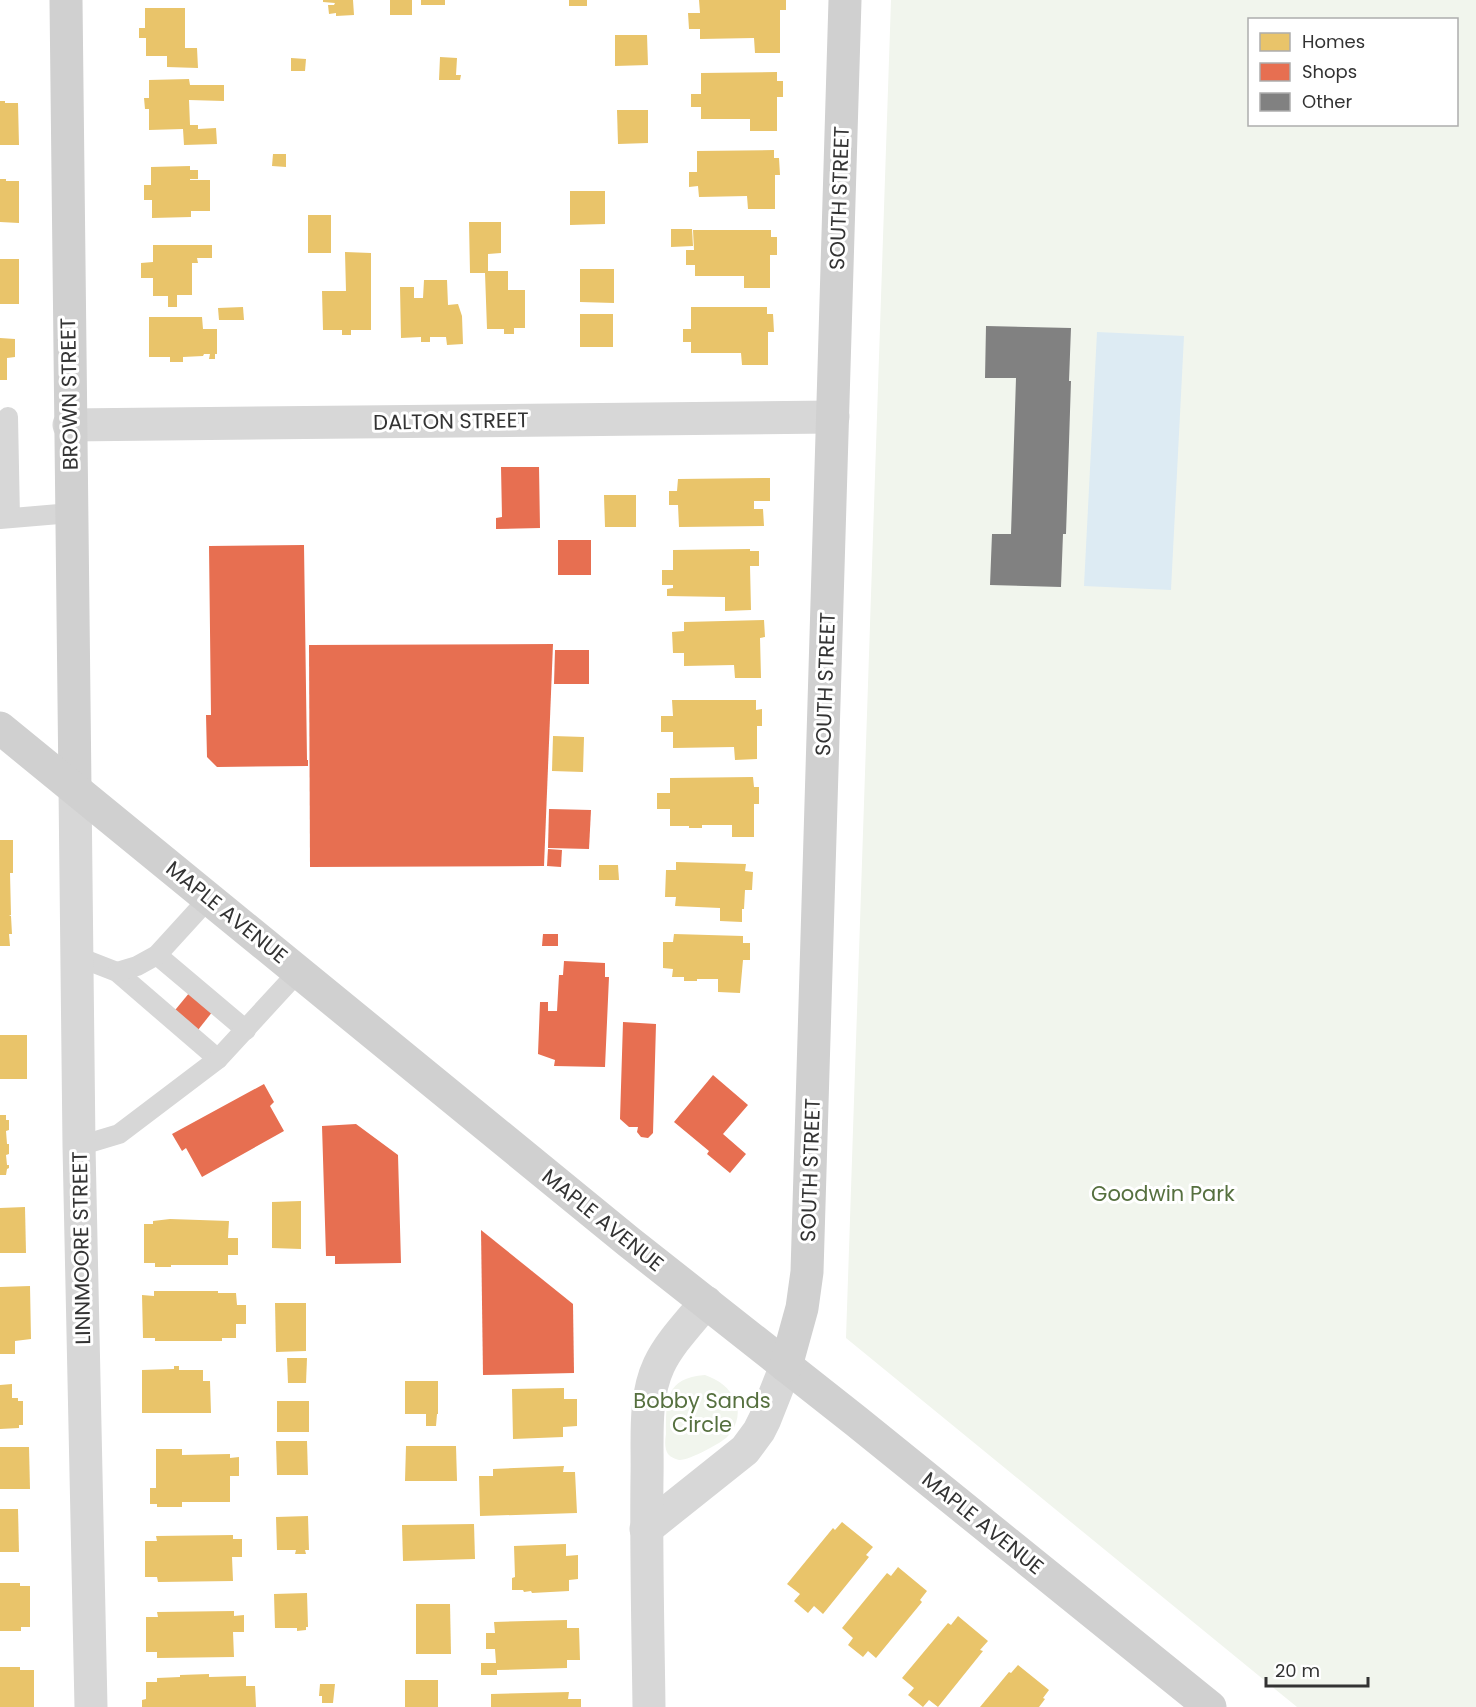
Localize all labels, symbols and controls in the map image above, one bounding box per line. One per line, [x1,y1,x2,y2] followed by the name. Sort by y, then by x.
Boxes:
[1248,18,1458,126] legend
[1302,29,1365,54] text: Homes
[1302,59,1357,84] text: Shops
[1302,89,1352,114] text: Other
[822,126,856,270] street label: SOUTH STREET
[53,318,85,470] street label: BROWN STREET
[373,405,529,437] street label: DALTON STREET
[808,612,842,756] street label: SOUTH STREET
[160,854,294,970] street label: MAPLE AVENUE
[793,1098,827,1242] street label: SOUTH STREET
[65,1151,97,1345] street label: LINNMOORE STREET
[536,1162,670,1278] street label: MAPLE AVENUE
[1091,1179,1235,1208] park label: Goodwin Park
[633,1386,771,1439] park label: Bobby Sands Circle
[916,1465,1050,1581] street label: MAPLE AVENUE
[1266,1650,1368,1688] scale bar
[1275,1658,1320,1683] text: 20 m

